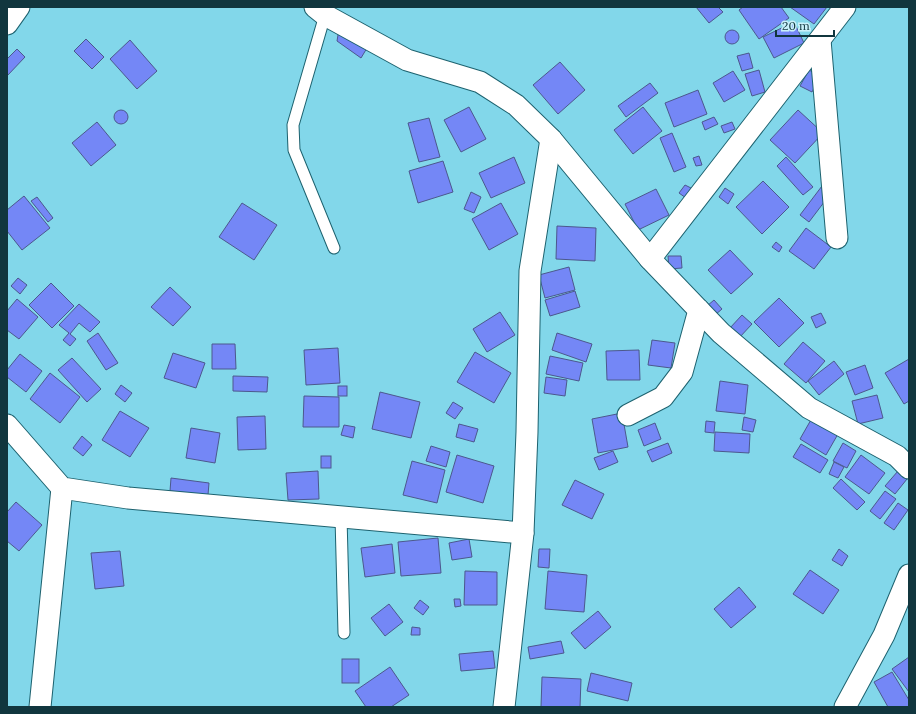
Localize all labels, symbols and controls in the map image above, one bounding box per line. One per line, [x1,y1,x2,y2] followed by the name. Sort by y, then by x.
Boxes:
[776,12,834,38] scale bar
[782,18,810,33] text: 20 m

